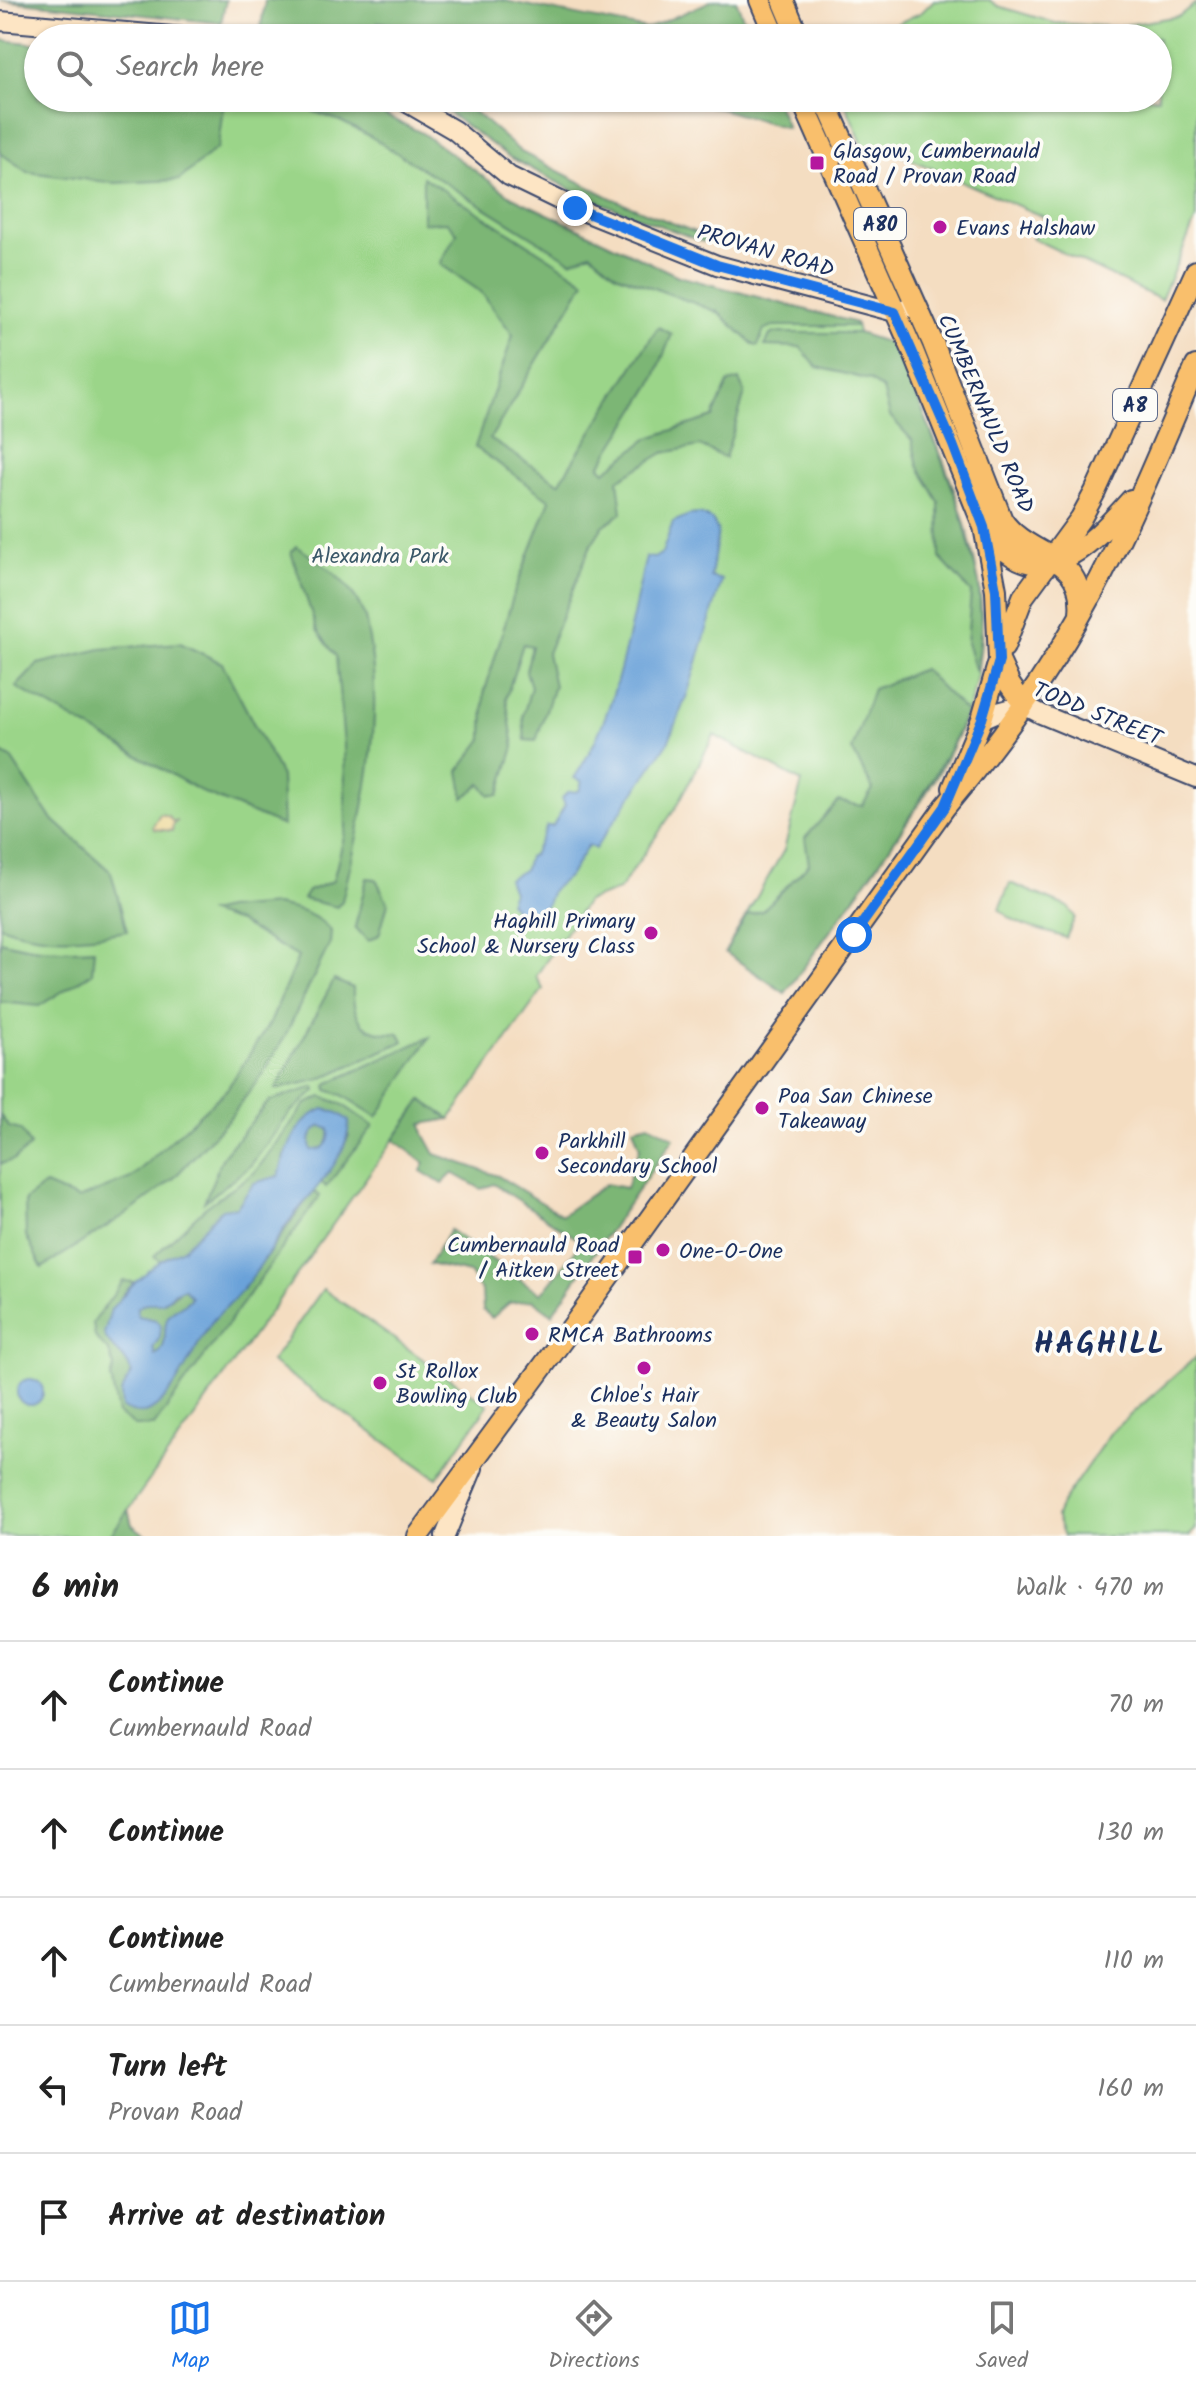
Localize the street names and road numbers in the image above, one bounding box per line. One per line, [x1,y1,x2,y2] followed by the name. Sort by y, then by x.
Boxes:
[854,208,906,240] road number: A80
[693,216,838,289] street label: PROVAN ROAD
[927,309,1043,519] street label: CUMBERNAULD ROAD
[1113,389,1157,421] road number: A8
[1027,674,1169,758] street label: TODD STREET

